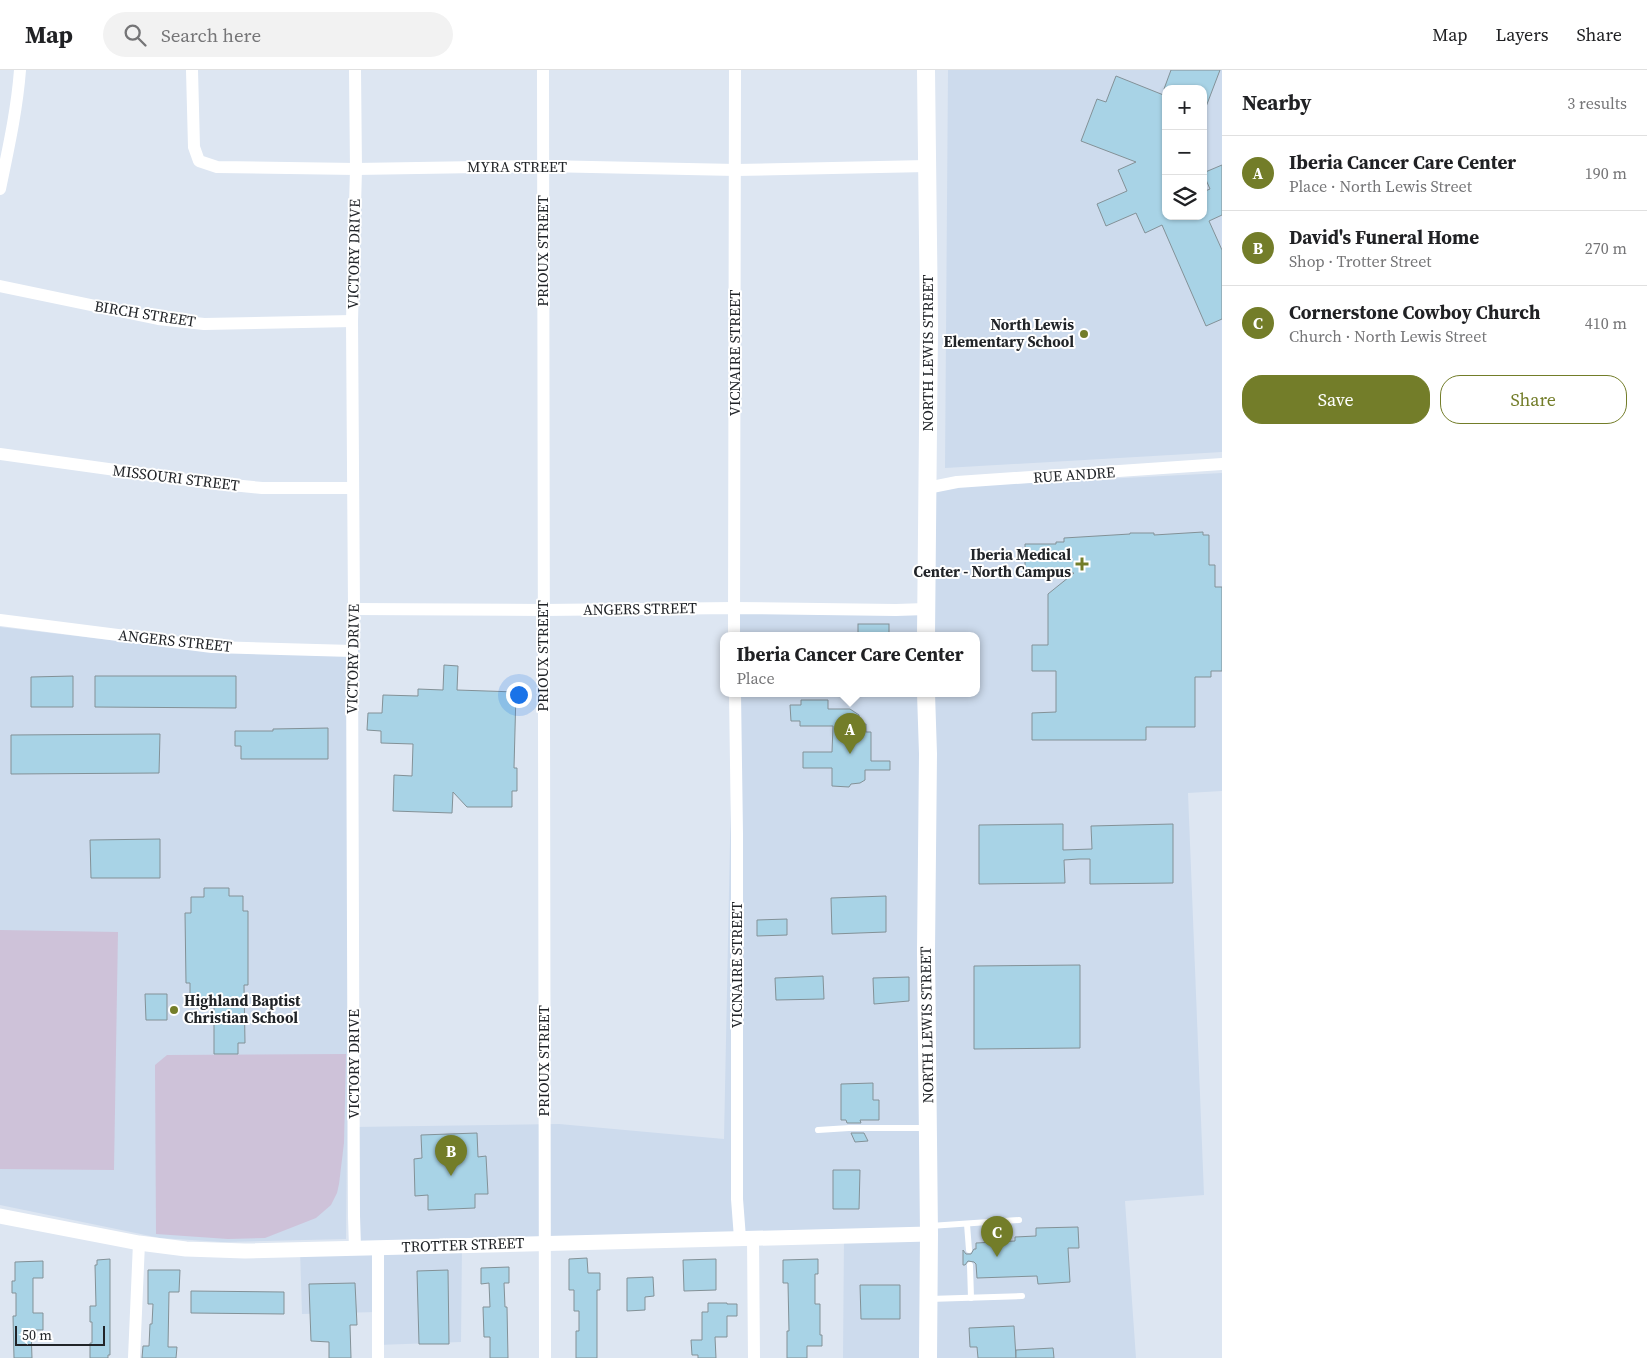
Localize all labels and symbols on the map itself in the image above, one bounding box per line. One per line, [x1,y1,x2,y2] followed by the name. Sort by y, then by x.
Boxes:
[467,156,567,177] street label: MYRA STREET
[532,195,553,307] street label: PRIOUX STREET
[342,199,365,309] street label: VICTORY DRIVE
[917,275,938,431] street label: NORTH LEWIS STREET
[724,290,745,416] street label: VICNAIRE STREET
[93,295,197,332] street label: BIRCH STREET
[944,314,1074,352] place label: North Lewis Elementary School
[1078,328,1090,340] marker: North Lewis Elementary School
[111,459,241,496] street label: MISSOURI STREET
[1032,461,1116,488] street label: RUE ANDRE
[914,544,1071,582] place label: Iberia Medical Center - North Campus
[1075,557,1089,571] marker: Iberia Medical Center - North Campus
[583,597,697,620] street label: ANGERS STREET
[532,600,553,712] street label: PRIOUX STREET
[341,604,364,714] street label: VICTORY DRIVE
[117,624,233,657] street label: ANGERS STREET
[506,682,532,708] your location
[834,713,866,754] pin: A
[726,902,747,1028] street label: VICNAIRE STREET
[915,946,938,1104] street label: NORTH LEWIS STREET
[184,990,301,1028] place label: Highland Baptist Christian School
[168,1004,180,1016] marker: Highland Baptist Christian School
[533,1005,554,1117] street label: PRIOUX STREET
[343,1009,364,1119] street label: VICTORY DRIVE
[435,1135,467,1176] pin: B
[981,1216,1013,1257] pin: C
[401,1232,525,1257] street label: TROTTER STREET
[15,1323,105,1346] scale bar

